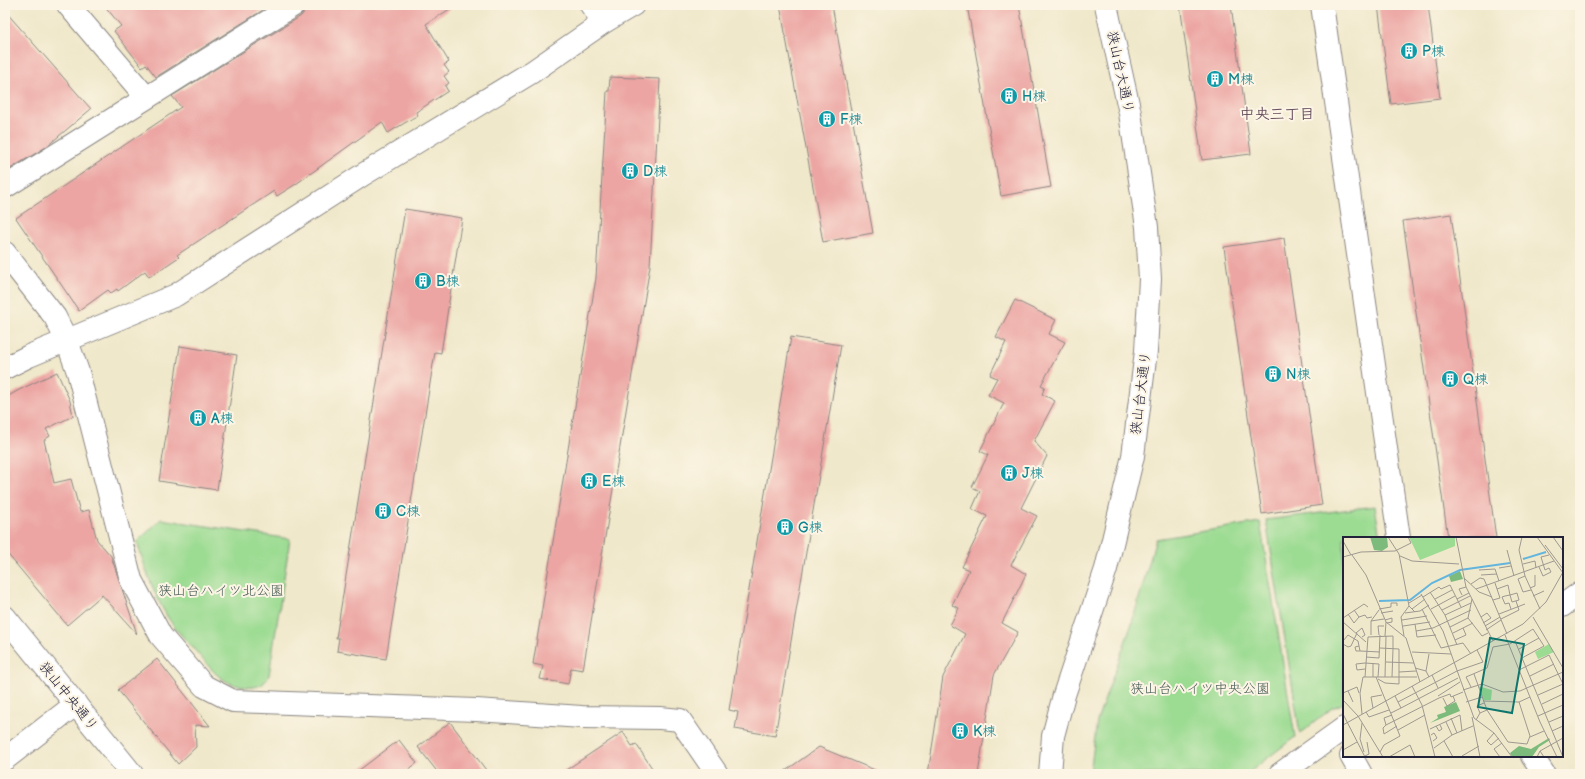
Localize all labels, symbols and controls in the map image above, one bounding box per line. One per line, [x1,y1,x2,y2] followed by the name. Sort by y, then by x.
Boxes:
[1103,29,1138,115] street label: 狭山台大通り
[1399,41,1419,61] building icon: P棟
[1422,43,1446,60] place label: P棟
[1205,69,1225,89] building icon: M棟
[1228,71,1255,88] place label: M棟
[999,86,1019,106] building icon: H棟
[1022,88,1047,105] place label: H棟
[1239,105,1315,124] district label: 中央三丁目
[817,109,837,129] building icon: F棟
[840,111,863,128] place label: F棟
[620,161,640,181] building icon: D棟
[643,163,668,180] place label: D棟
[413,271,433,291] building icon: B棟
[436,273,461,290] place label: B棟
[1127,350,1154,436] street label: 狭山台大通り
[1263,364,1283,384] building icon: N棟
[1286,366,1312,383] place label: N棟
[1440,369,1460,389] building icon: Q棟
[1463,371,1489,388] place label: Q棟
[188,408,208,428] building icon: A棟
[211,410,235,427] place label: A棟
[999,463,1019,483] building icon: J棟
[1022,465,1045,482] place label: J棟
[579,471,599,491] building icon: E棟
[602,473,626,490] place label: E棟
[373,501,393,521] building icon: C棟
[396,503,421,520] place label: C棟
[775,517,795,537] building icon: G棟
[798,519,823,536] place label: G棟
[1343,537,1563,757] inset map
[158,582,284,599] park label: 狭山台ハイツ北公園
[36,658,102,734] street label: 狭山中央通り
[1130,680,1270,697] park label: 狭山台ハイツ中央公園
[950,721,970,741] building icon: K棟
[973,723,997,740] place label: K棟

